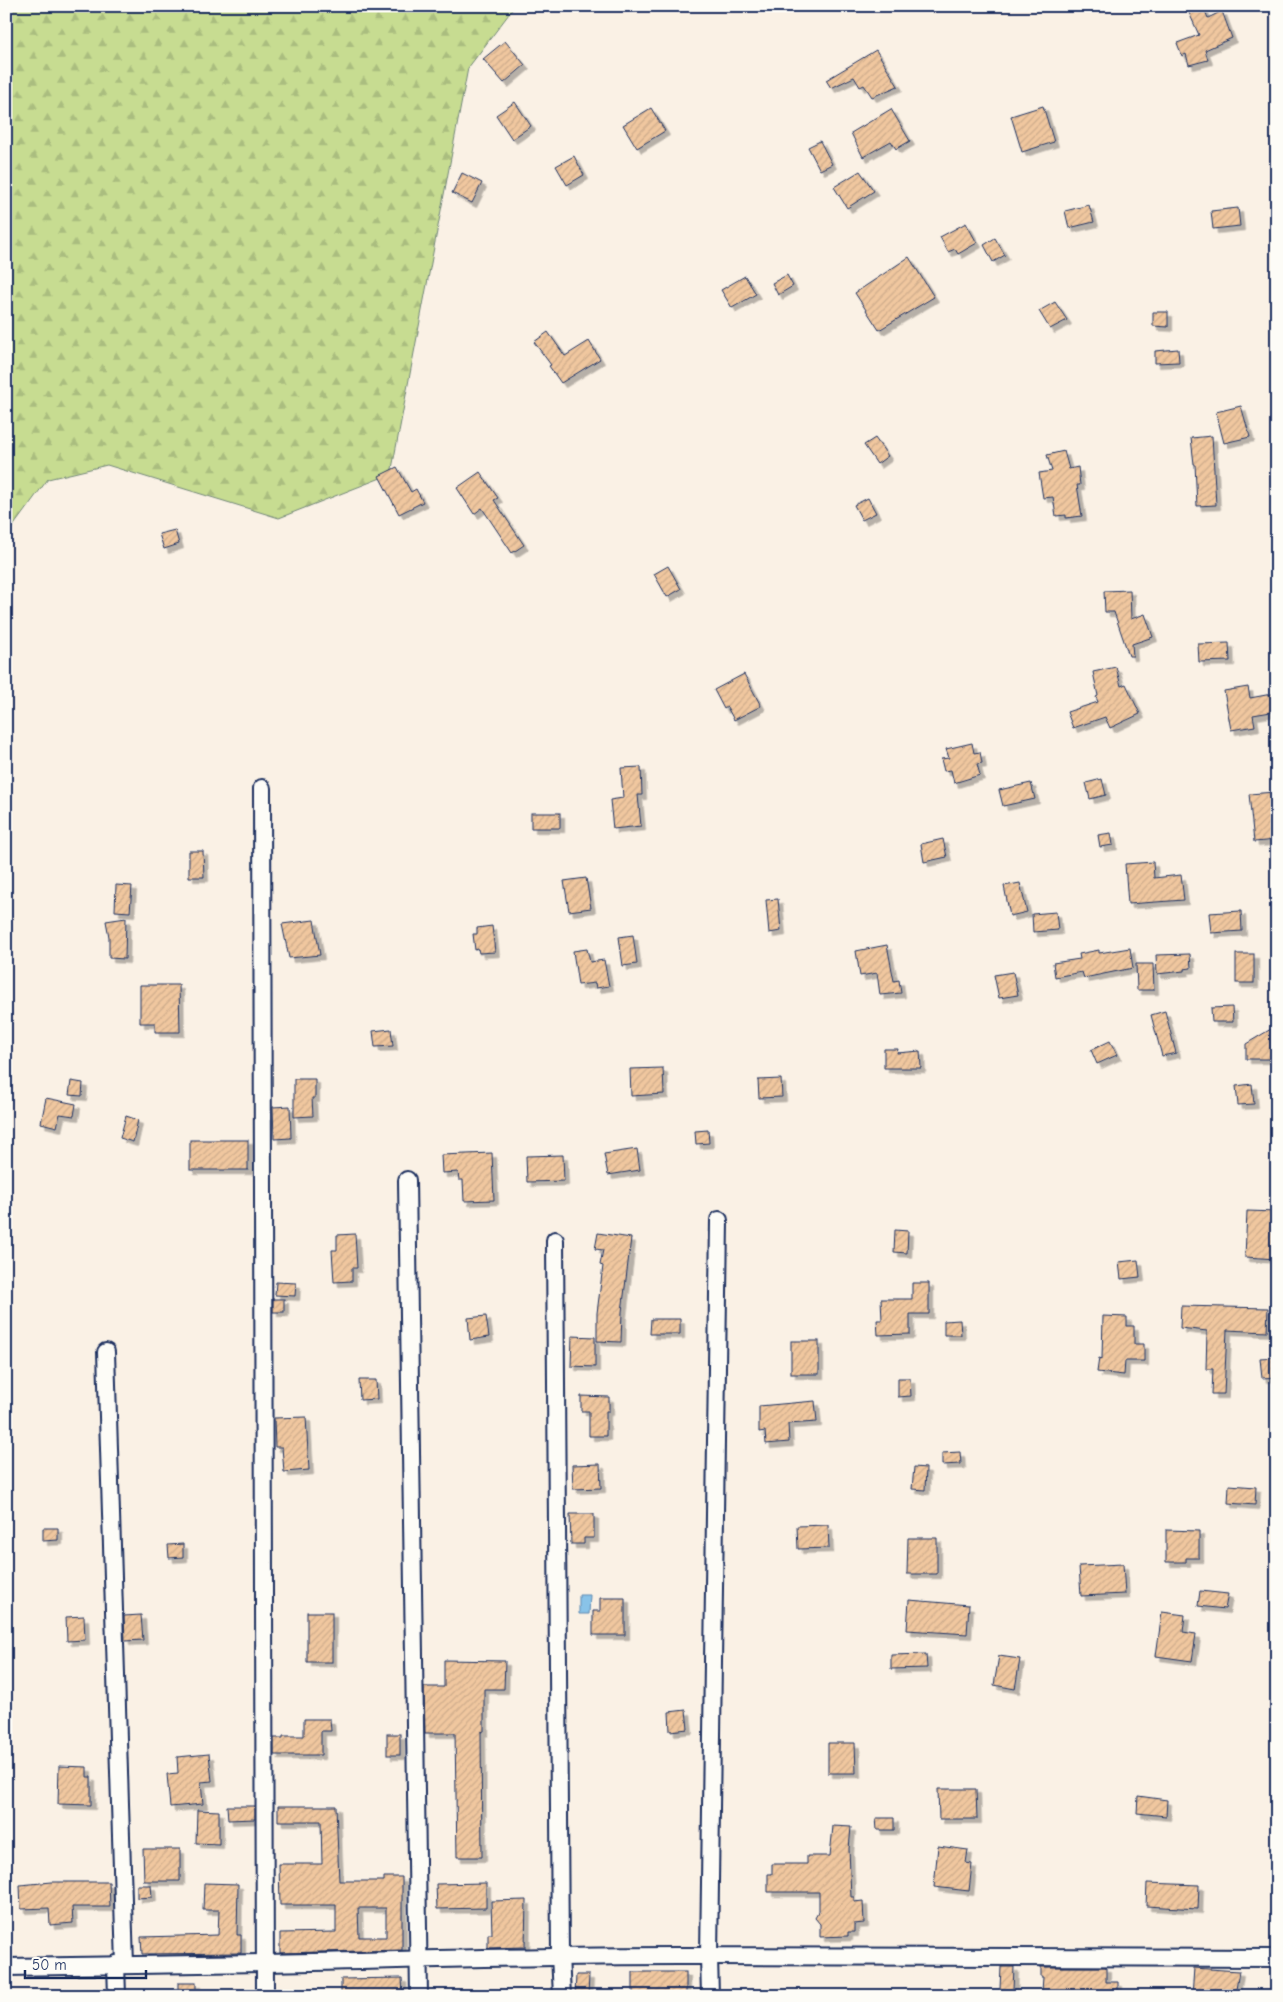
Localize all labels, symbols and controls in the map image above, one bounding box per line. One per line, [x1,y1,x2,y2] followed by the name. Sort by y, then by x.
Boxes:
[25,1947,146,1979] scale bar
[32,1956,67,1974] text: 50 m

